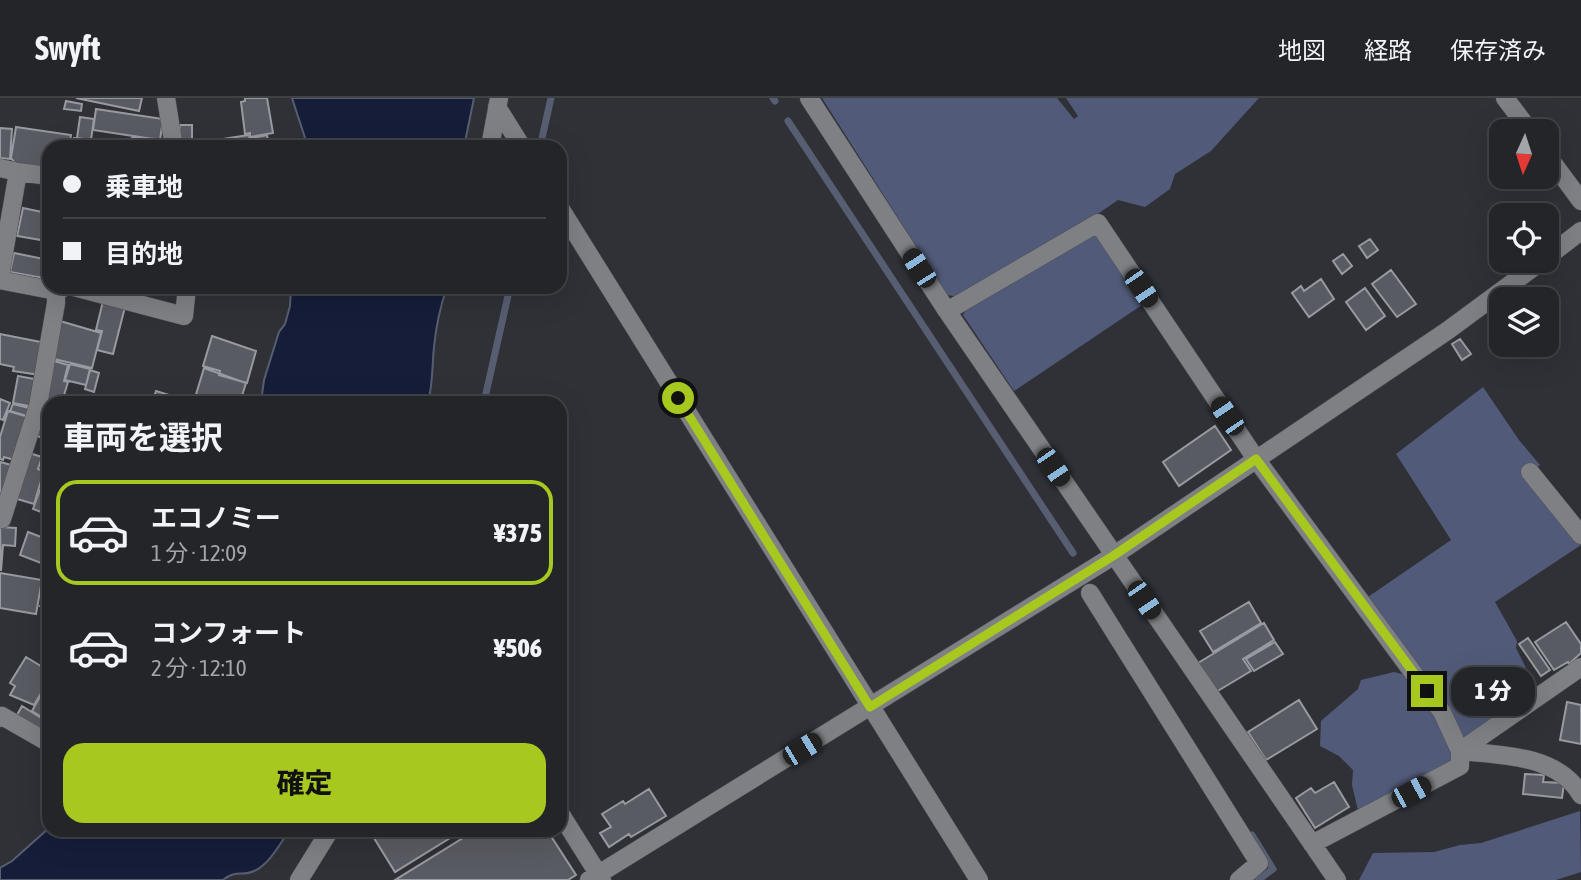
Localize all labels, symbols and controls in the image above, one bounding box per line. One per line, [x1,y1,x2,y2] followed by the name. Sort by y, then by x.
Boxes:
[35,29,100,67] text: Swyft
[1278,37,1326,64] text: 地図
[1364,37,1412,64] text: 経路
[1450,37,1546,64] text: 保存済み
[1489,119,1559,189] north arrow
[1489,119,1559,357] map controls
[105,172,183,202] text: 乗車地
[1489,203,1559,273] button: locate
[105,239,183,269] text: 目的地
[899,245,940,291] car
[1121,265,1162,311] car
[1489,287,1559,357] button: layers
[662,382,694,414] route start
[1207,393,1248,439] car
[63,419,223,456] text: 車両を選択
[1033,444,1074,490] car
[67,501,130,564] icon: car
[151,503,281,533] text: エコノミー
[494,518,542,548] text: ¥375
[151,540,247,566] text: 1 分 · 12:09
[1124,577,1165,623] car
[67,616,130,679] icon: car
[151,618,306,648] text: コンフォート
[494,633,542,663] text: ¥506
[151,655,247,681] text: 2 分 · 12:10
[1452,666,1536,716] callout: 1 分
[1411,675,1443,707] route end
[1475,678,1511,704] text: 1 分
[779,729,826,769] car
[63,743,546,823] button: 確定
[1388,773,1435,811] car

